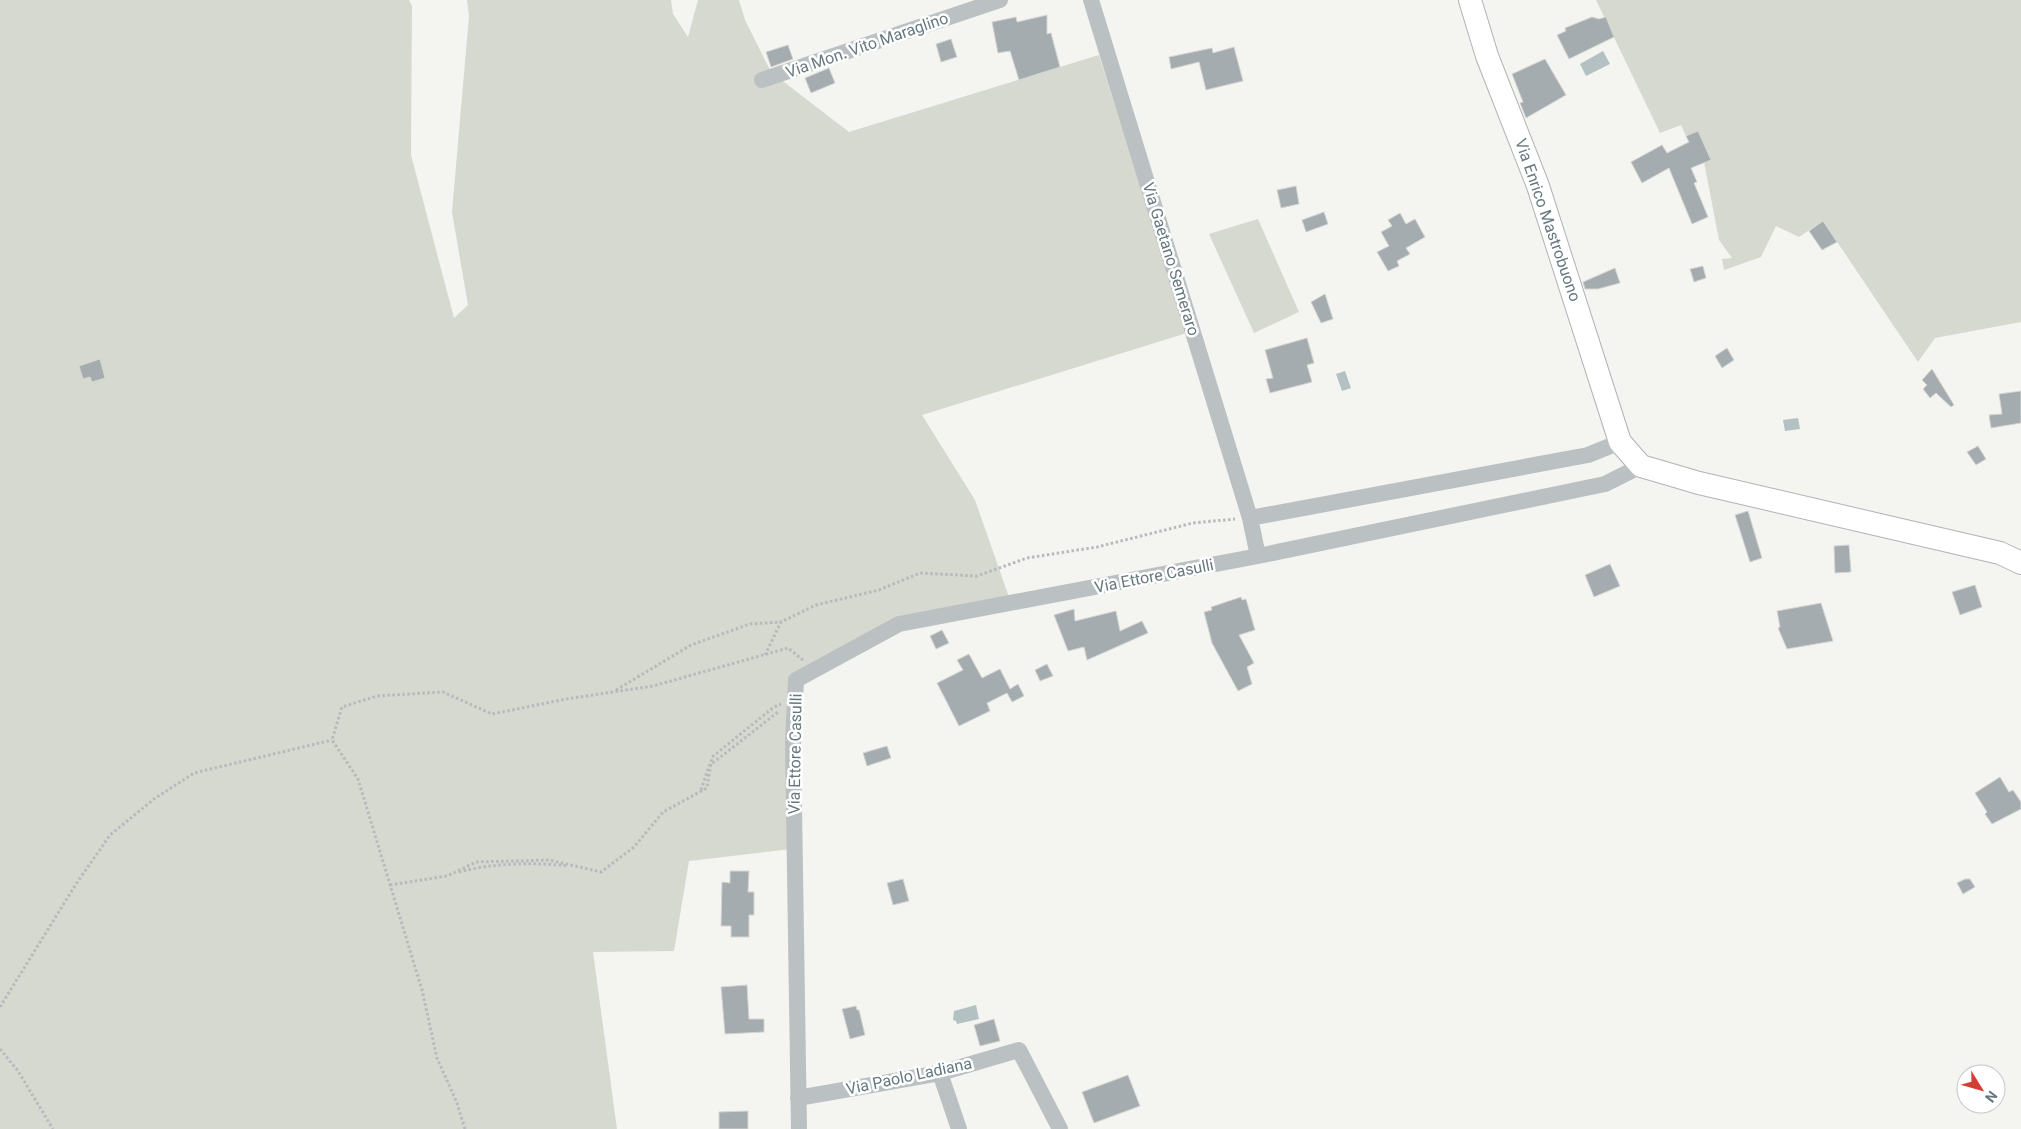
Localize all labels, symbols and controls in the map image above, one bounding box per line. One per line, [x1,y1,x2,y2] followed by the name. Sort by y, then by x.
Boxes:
[783,8,951,82] street label: Via Mon. Vito Maraglino
[1511,136,1585,304] street label: Via Enrico Mastrobuono
[1139,180,1203,338] street label: Via Gaetano Semeraro
[1093,555,1215,597] street label: Via Ettore Casulli
[784,693,806,815] street label: Via Ettore Casulli
[844,1053,974,1099] street label: Via Paolo Ladiana
[1956,1064,2006,1114] north arrow
[1982,1088,2001,1106] text: N

